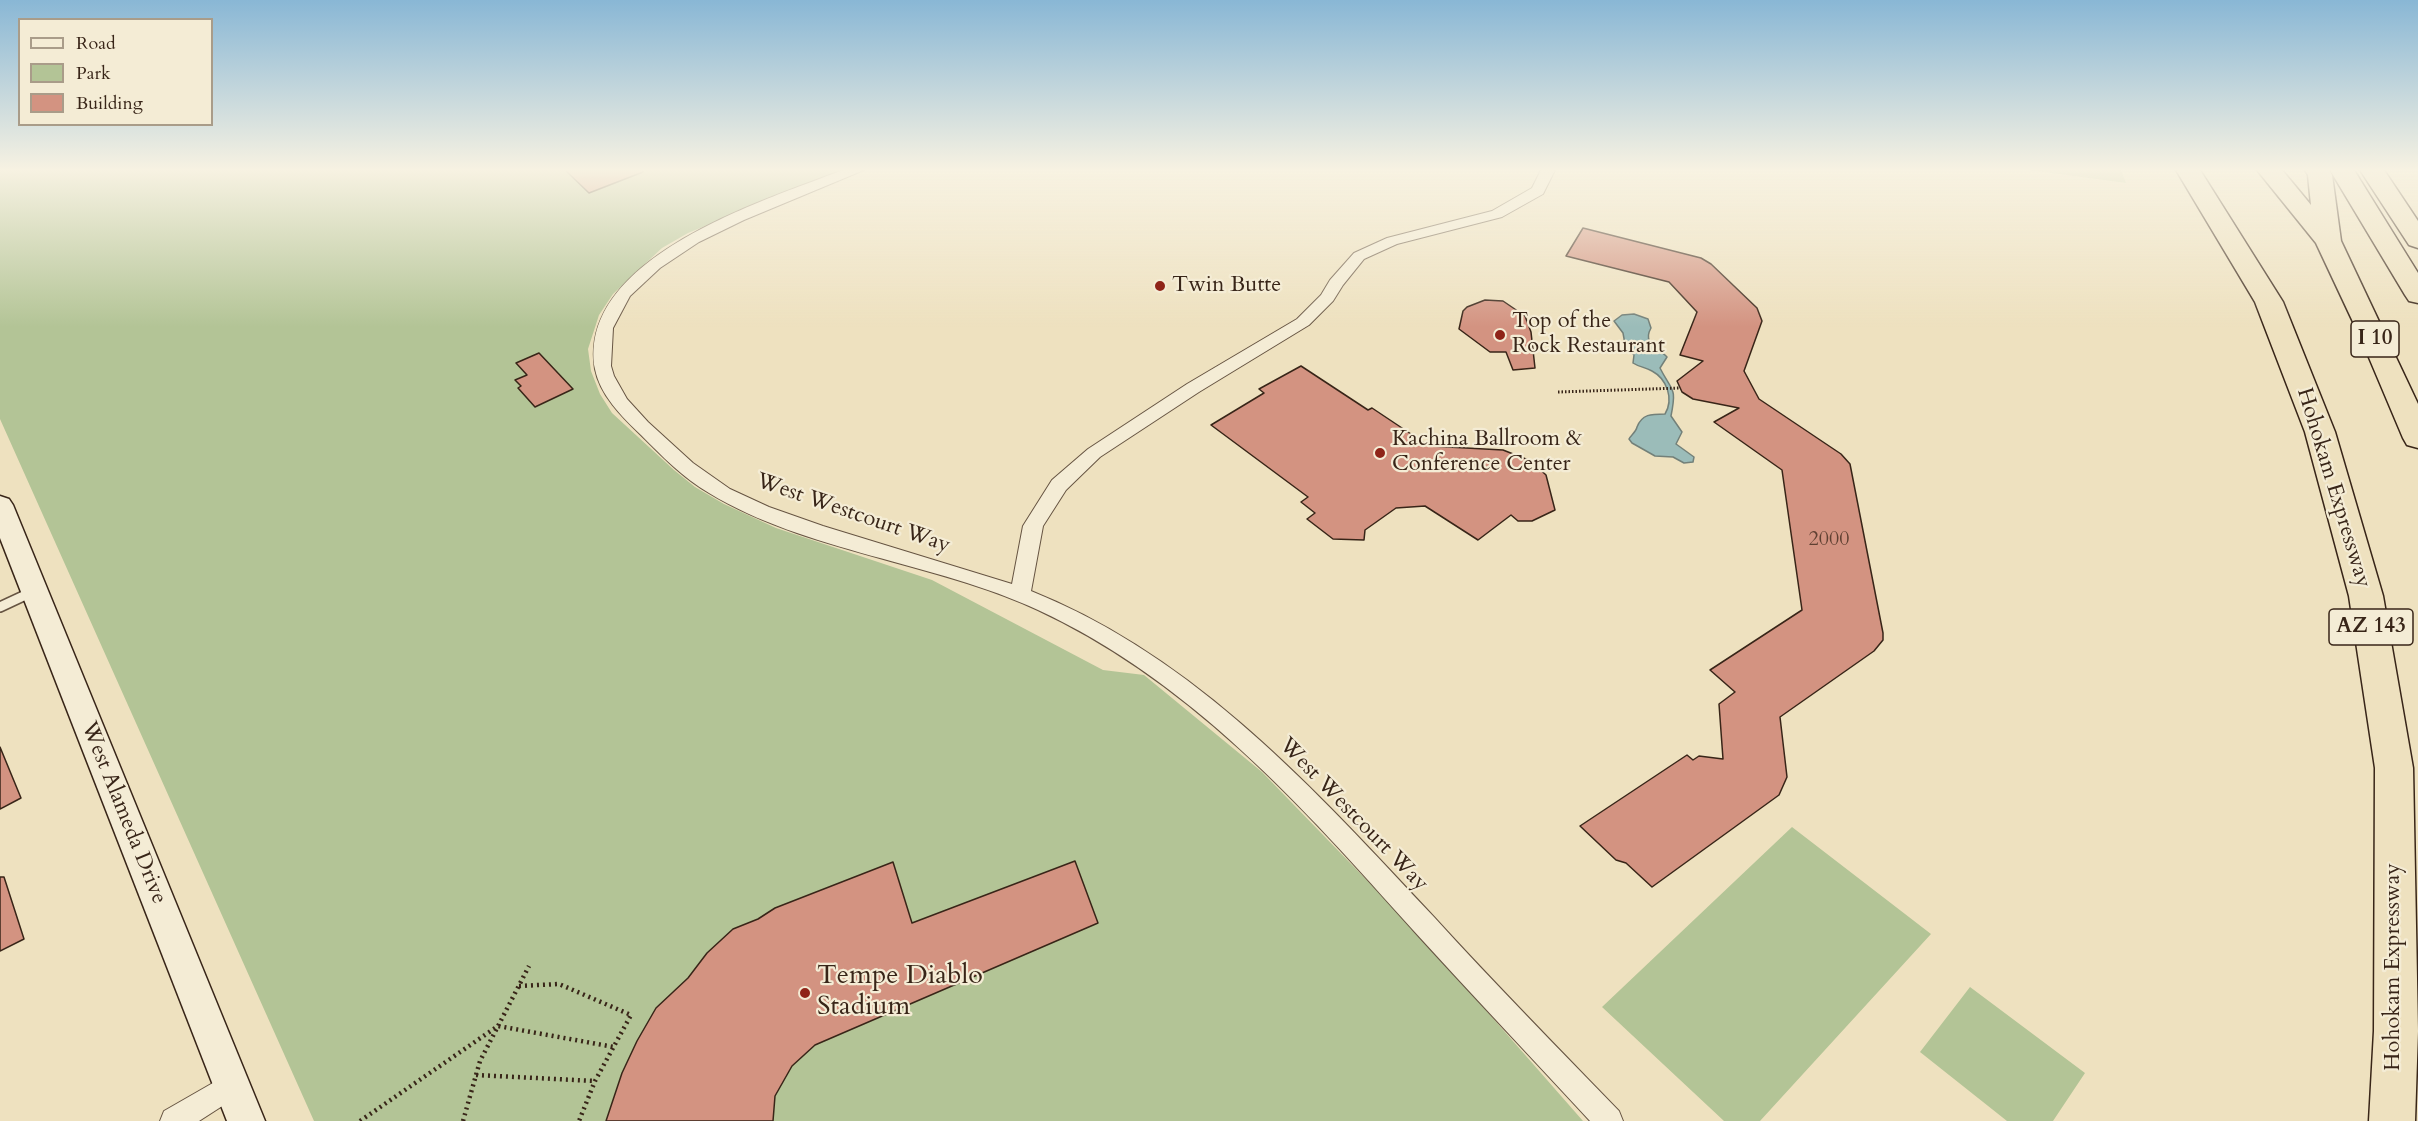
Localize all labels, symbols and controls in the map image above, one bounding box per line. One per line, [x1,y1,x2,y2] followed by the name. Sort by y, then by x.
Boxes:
[18,18,213,126] legend
[76,31,116,56] text: Road
[76,61,111,86] text: Park
[76,91,143,116] text: Building
[1172,273,1281,299] place label: Twin Butte
[1153,279,1167,293] marker: Twin Butte
[1512,309,1665,360] place label: Top of the Rock Restaurant
[2351,321,2399,357] road number: I 10
[1493,328,1507,342] marker: Top of the Rock Restaurant
[2290,385,2376,591] street label: Hohokam Expressway
[1392,427,1582,478] place label: Kachina Ballroom & Conference Center
[1373,446,1387,460] marker: Kachina Ballroom & Conference Center
[753,468,953,560] street label: West Westcourt Way
[1809,528,1849,552] house number: 2000
[2329,609,2413,645] road number: AZ 143
[74,718,172,908] street label: West Alameda Drive
[1273,733,1433,897] street label: West Westcourt Way
[2381,863,2407,1071] street label: Hohokam Expressway
[817,961,983,1024] place label: Tempe Diablo Stadium
[798,986,812,1000] marker: Tempe Diablo Stadium

